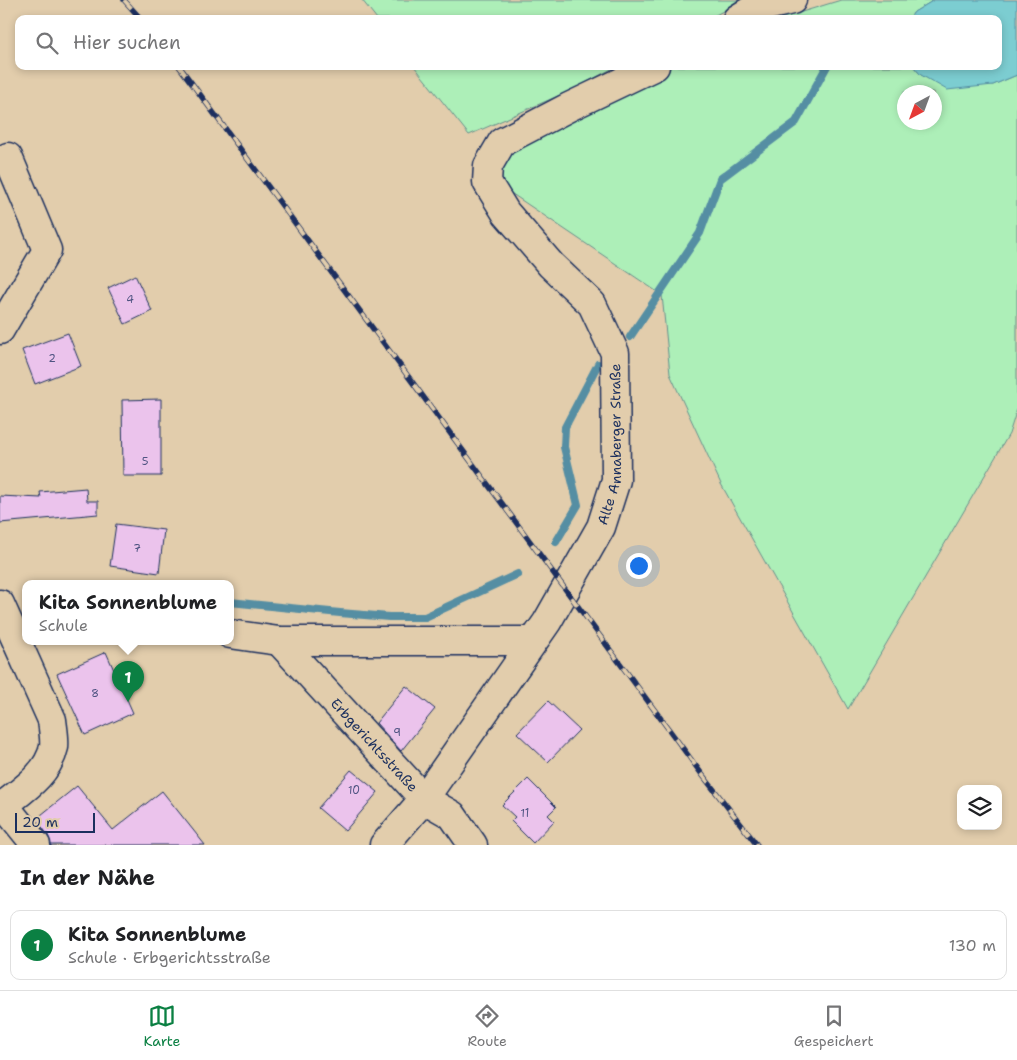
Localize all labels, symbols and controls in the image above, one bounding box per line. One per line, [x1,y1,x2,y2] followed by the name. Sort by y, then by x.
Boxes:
[15,15,1002,70] search box
[33,29,61,57] icon: search
[73,30,181,55] text: Hier suchen
[897,85,942,130] north arrow
[126,292,134,307] house number: 4
[48,351,56,366] house number: 2
[593,363,625,527] street label: Alte Annaberger Straße
[142,454,149,469] house number: 5
[133,541,141,556] house number: 7
[626,553,652,579] your location
[22,580,234,645] popup
[39,590,217,615] text: Kita Sonnenblume
[39,615,88,636] text: Schule
[112,661,144,702] pin: 1
[91,686,99,701] house number: 8
[327,694,422,796] street label: Erbgerichtsstraße
[393,725,401,740] house number: 9
[348,783,360,798] house number: 10
[957,785,1002,830] map controls
[957,785,1002,830] button: layers
[521,806,529,821] house number: 11
[15,810,95,833] scale bar
[22,813,58,831] text: 20 m
[20,864,155,892] text: In der Nähe
[68,922,246,947] text: Kita Sonnenblume
[33,935,41,956] text: 1
[949,935,996,956] text: 130 m
[68,947,271,968] text: Schule · Erbgerichtsstraße
[143,1002,181,1050] tab: Karte
[467,1002,507,1050] tab: Route
[794,1002,874,1050] tab: Gespeichert

